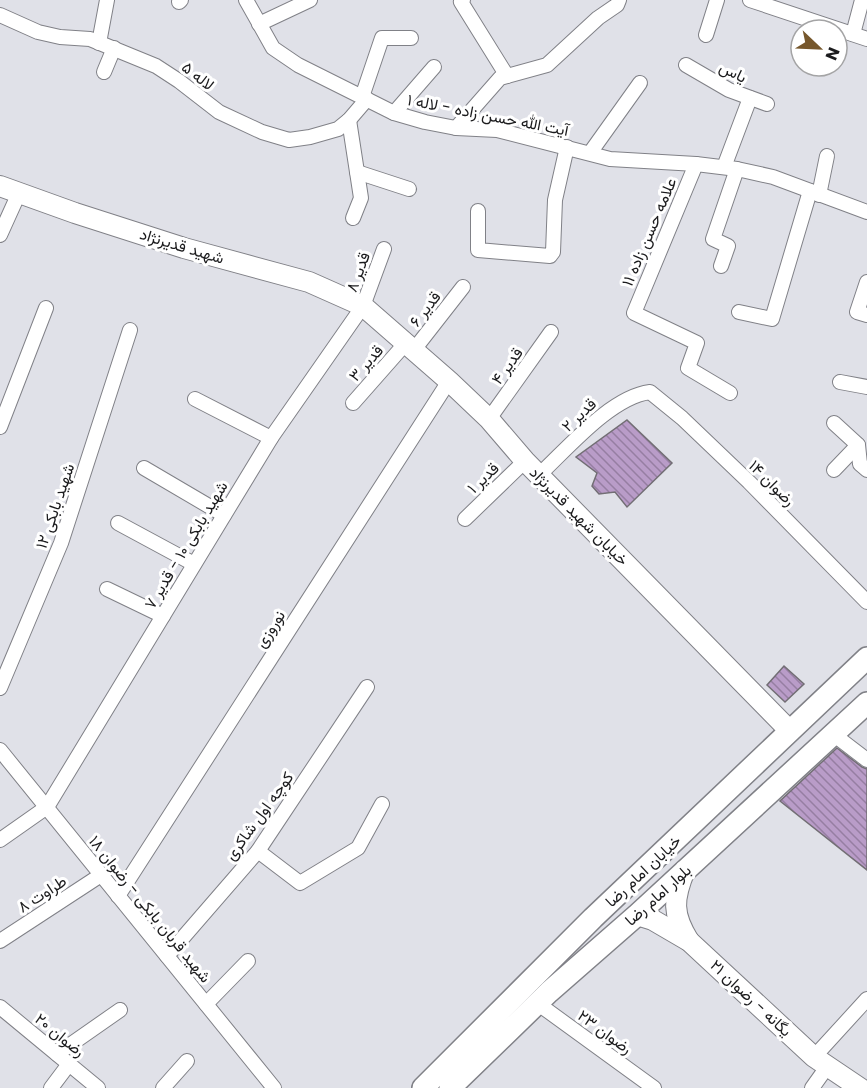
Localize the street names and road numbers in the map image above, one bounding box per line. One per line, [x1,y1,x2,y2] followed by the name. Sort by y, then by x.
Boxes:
[177,56,219,96] street label: لاله ۵
[715,56,751,88] street label: یاس
[405,88,572,142] street label: آیت الله حسن زاده - لاله ۱
[616,174,682,290] street label: علامه حسن زاده ۱۱
[137,222,227,270] street label: شهید قدیرنژاد
[340,249,376,295] street label: قدیر ۸
[404,286,446,332] street label: قدیر ۶
[343,340,389,386] street label: قدیر ۳
[486,343,528,389] street label: قدیر ۴
[556,393,602,437] street label: قدیر ۲
[744,455,800,511] street label: رضوان ۱۴
[462,457,504,499] street label: قدیر ۱
[30,460,80,552] street label: شهید بابکی ۱۲
[524,461,634,571] street label: خيابان شهيد قديرنژاد
[139,477,233,613] street label: شهید بابکی ۱۰ - قدیر ۷
[249,606,291,652] street label: نوروزی
[219,767,299,865] street label: کوچه اول شاکری
[600,829,686,912] street label: خیابان امام رضا
[83,830,217,988] street label: شهید قربان بابکی - رضوان ۱۸
[620,859,696,931] street label: بلوار امام رضا
[13,870,71,918] street label: طراوت ۸
[705,954,797,1042] street label: یگانه - رضوان ۲۱
[573,1004,637,1060] street label: رضوان ۲۳
[30,1008,90,1062] street label: رضوان ۲۰

